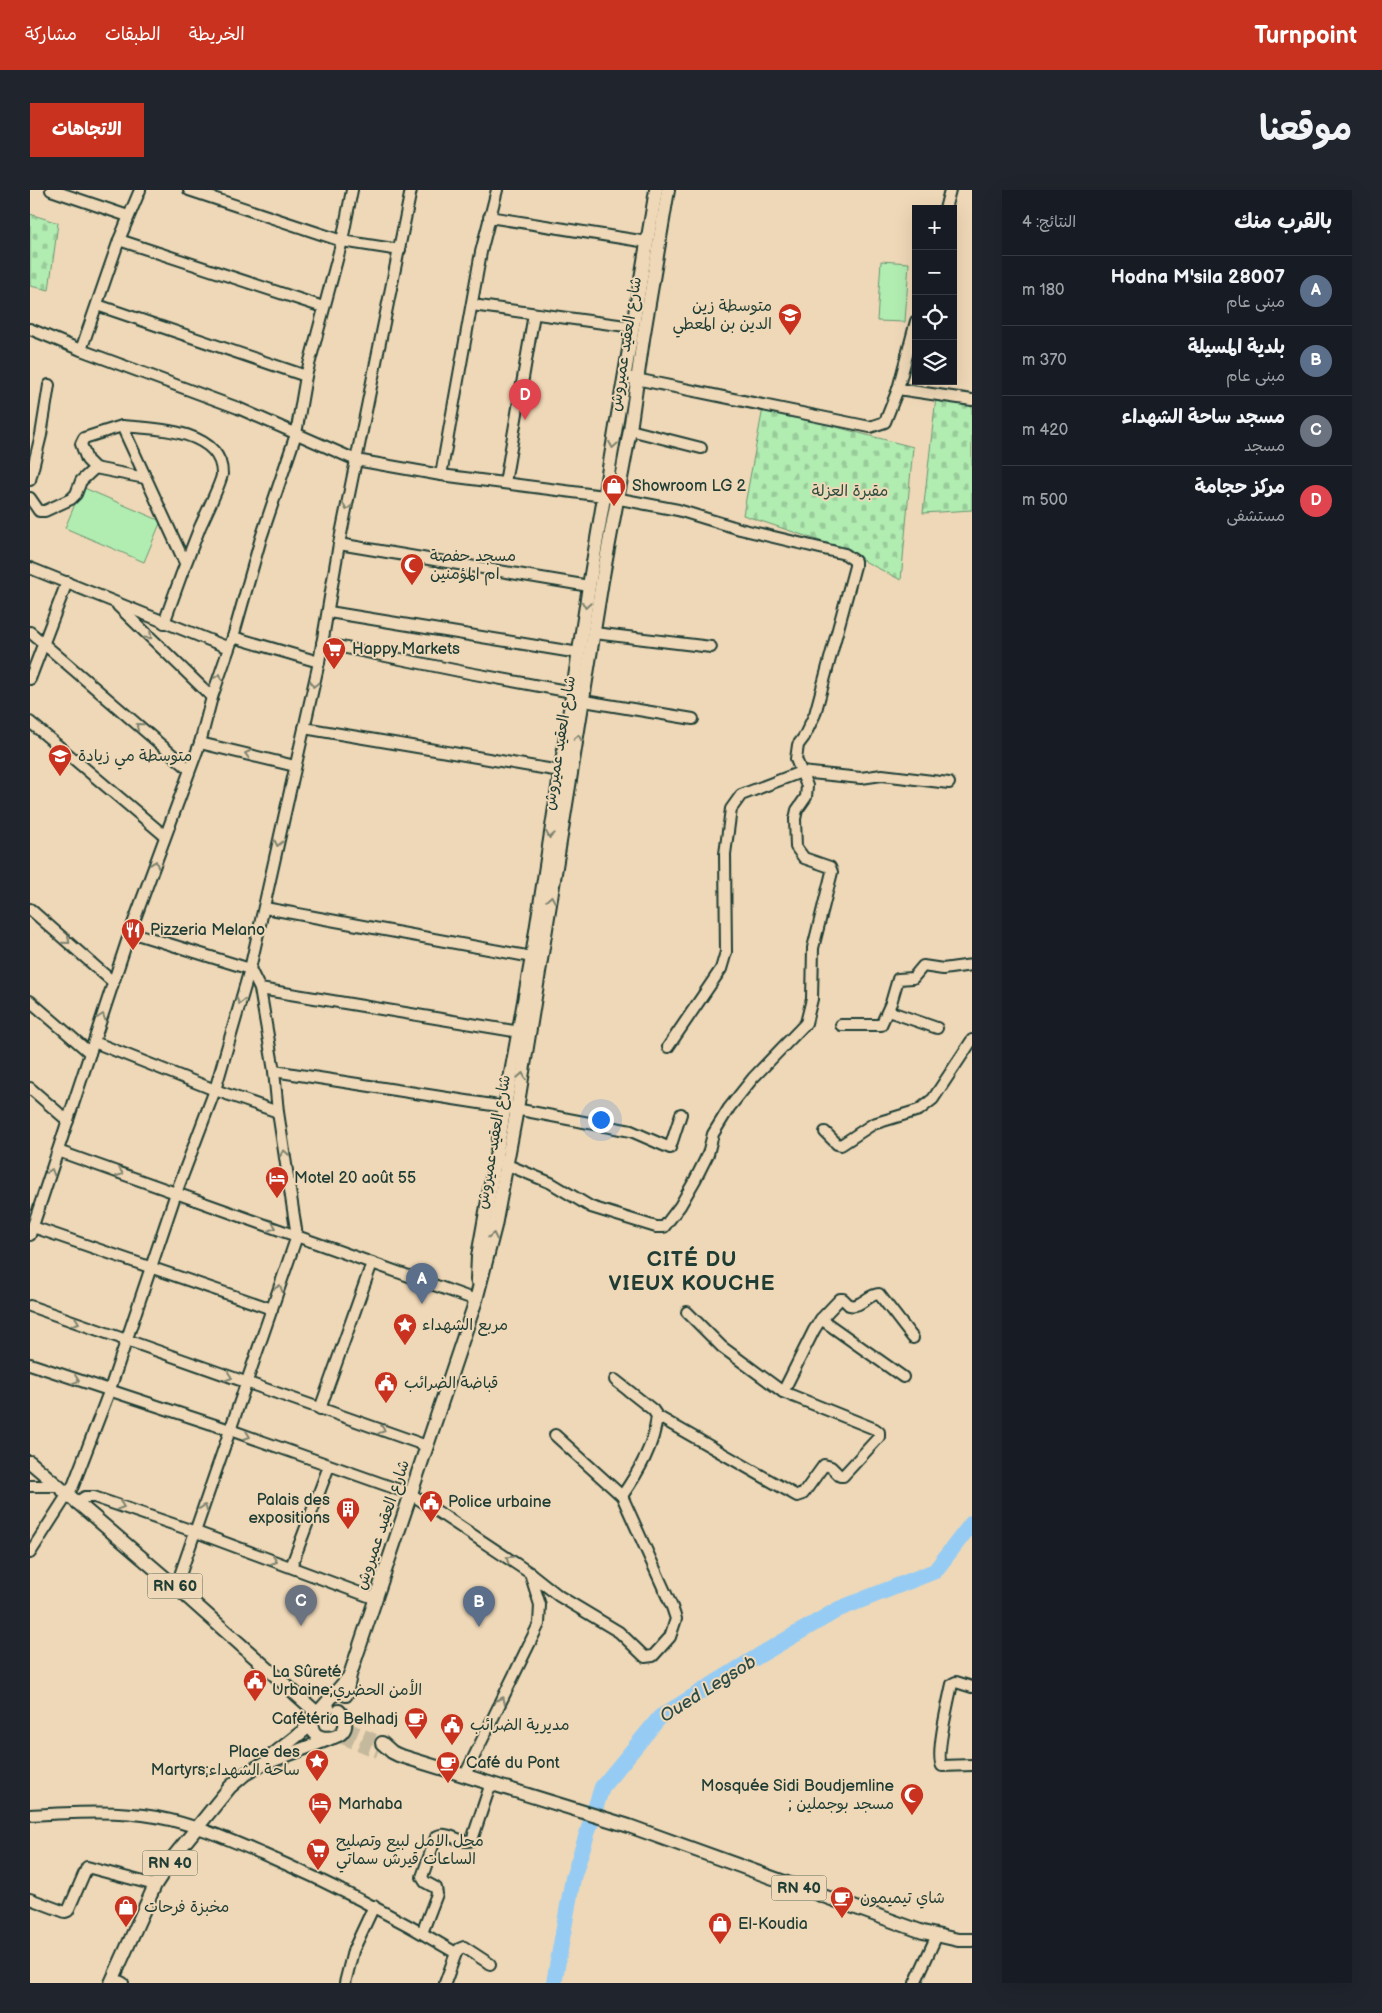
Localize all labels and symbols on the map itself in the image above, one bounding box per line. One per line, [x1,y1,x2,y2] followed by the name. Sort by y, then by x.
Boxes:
[606,275,647,413] street label: شارع العقيد عميروش
[672,297,772,338] place label: متوسطة زين الدين بن المعطي
[777,302,803,336] school or university icon: متوسطة زين الدين بن المعطي
[509,379,541,420] pin: D
[608,441,618,449] one-way arrow
[601,473,627,507] shop icon: Showroom LG 2
[632,477,747,496] place label: Showroom LG 2
[812,482,888,501] park label: مقبرة العزلة
[342,503,353,512] one-way arrow
[430,547,516,586] place label: مسجد حفصة ام المؤمنين
[399,552,425,586] mosque icon: مسجد حفصة ام المؤمنين
[581,602,592,610] one-way arrow
[143,630,152,639] one-way arrow
[321,636,347,670] supermarket icon: Happy Markets
[352,640,460,659] place label: Happy Markets
[213,674,223,682] one-way arrow
[540,674,581,812] street label: شارع العقيد عميروش
[309,680,320,689] one-way arrow
[136,723,145,732] one-way arrow
[572,734,582,743] one-way arrow
[47,743,73,777] school or university icon: متوسطة مي زيادة
[78,747,192,770] place label: متوسطة مي زيادة
[244,750,252,760] one-way arrow
[546,831,556,839] one-way arrow
[274,838,284,847] one-way arrow
[149,860,159,869] one-way arrow
[546,894,556,903] one-way arrow
[120,917,146,951] restaurant icon: Pizzeria Melano
[150,921,265,940] place label: Pizzeria Melano
[61,936,70,945] one-way arrow
[236,996,246,1004] one-way arrow
[96,1014,106,1022] one-way arrow
[517,1072,527,1081] one-way arrow
[473,1073,516,1211] street label: شارع العقيد عميروش
[588,1107,614,1133] your location
[279,1149,290,1157] one-way arrow
[264,1165,290,1199] hotel icon: Motel 20 août 55
[115,1167,124,1177] one-way arrow
[45,1168,55,1176] one-way arrow
[294,1169,416,1188] place label: Motel 20 août 55
[268,1221,277,1231] one-way arrow
[487,1231,498,1240] one-way arrow
[609,1246,775,1296] district label: CITÉ DU VIEUX KOUCHE
[406,1263,438,1304] pin: A
[273,1284,283,1293] one-way arrow
[392,1312,418,1346] place icon: مربع الشهداء
[71,1316,80,1326] one-way arrow
[422,1316,508,1336] place label: مربع الشهداء
[373,1370,399,1404] public building icon: قباضة الضرائب
[224,1371,233,1381] one-way arrow
[71,1374,80,1384] one-way arrow
[404,1374,498,1393] place label: قباضة الضرائب
[378,1425,386,1435] one-way arrow
[242,1430,251,1440] one-way arrow
[352,1458,415,1593] street label: شارع العقيد عميروش
[418,1489,444,1523] public building icon: Police urbaine
[249,1491,330,1528] place label: Palais des expositions
[448,1493,552,1512] place label: Police urbaine
[335,1496,361,1530] building icon: Palais des expositions
[116,1500,125,1510] one-way arrow
[198,1504,208,1513] one-way arrow
[269,1555,278,1565] one-way arrow
[505,1556,515,1565] one-way arrow
[148,1574,202,1598] road number: RN 60
[285,1585,317,1626] pin: C
[463,1586,495,1627] pin: B
[656,1651,760,1727] water label: Oued Legsob
[272,1663,422,1701] place label: La Sûreté Urbaine;الأمن الحضري
[242,1668,268,1702] public building icon: La Sûreté Urbaine;الأمن الحضري
[496,1696,506,1705] one-way arrow
[403,1706,429,1740] cafe icon: Cafétéria Belhadj
[272,1710,398,1729] place label: Cafétéria Belhadj
[439,1712,465,1746] public building icon: مديرية الضرائب
[470,1716,569,1735] place label: مديرية الضرائب
[151,1743,300,1780] place label: Place des Martyrs;ساحة الشهداء
[304,1748,330,1782] place icon: Place des Martyrs;ساحة الشهداء
[435,1750,461,1784] cafe icon: Café du Pont
[466,1754,560,1773] place label: Café du Pont
[701,1777,895,1814] place label: Mosquée Sidi Boudjemline ; مسجد بوجملين
[899,1782,925,1816] mosque icon: Mosquée Sidi Boudjemline ; مسجد بوجملين
[307,1791,333,1825] hotel icon: Marhaba
[338,1795,403,1814] place label: Marhaba
[336,1832,484,1873] place label: محل الامل لبيع وتصليح الساعات قيرش سماتي
[305,1837,331,1871] supermarket icon: محل الامل لبيع وتصليح الساعات قيرش سماتي
[142,1850,198,1876] road number: RN 40
[772,1876,826,1900] road number: RN 40
[829,1885,855,1919] cafe icon: شاي تيميمون
[860,1889,945,1909] place label: شاي تيميمون
[113,1894,139,1928] shop icon: مخبزة فرحات
[144,1898,229,1917] place label: مخبزة فرحات
[707,1911,733,1945] shop icon: El-Koudia
[738,1915,808,1934] place label: El-Koudia

